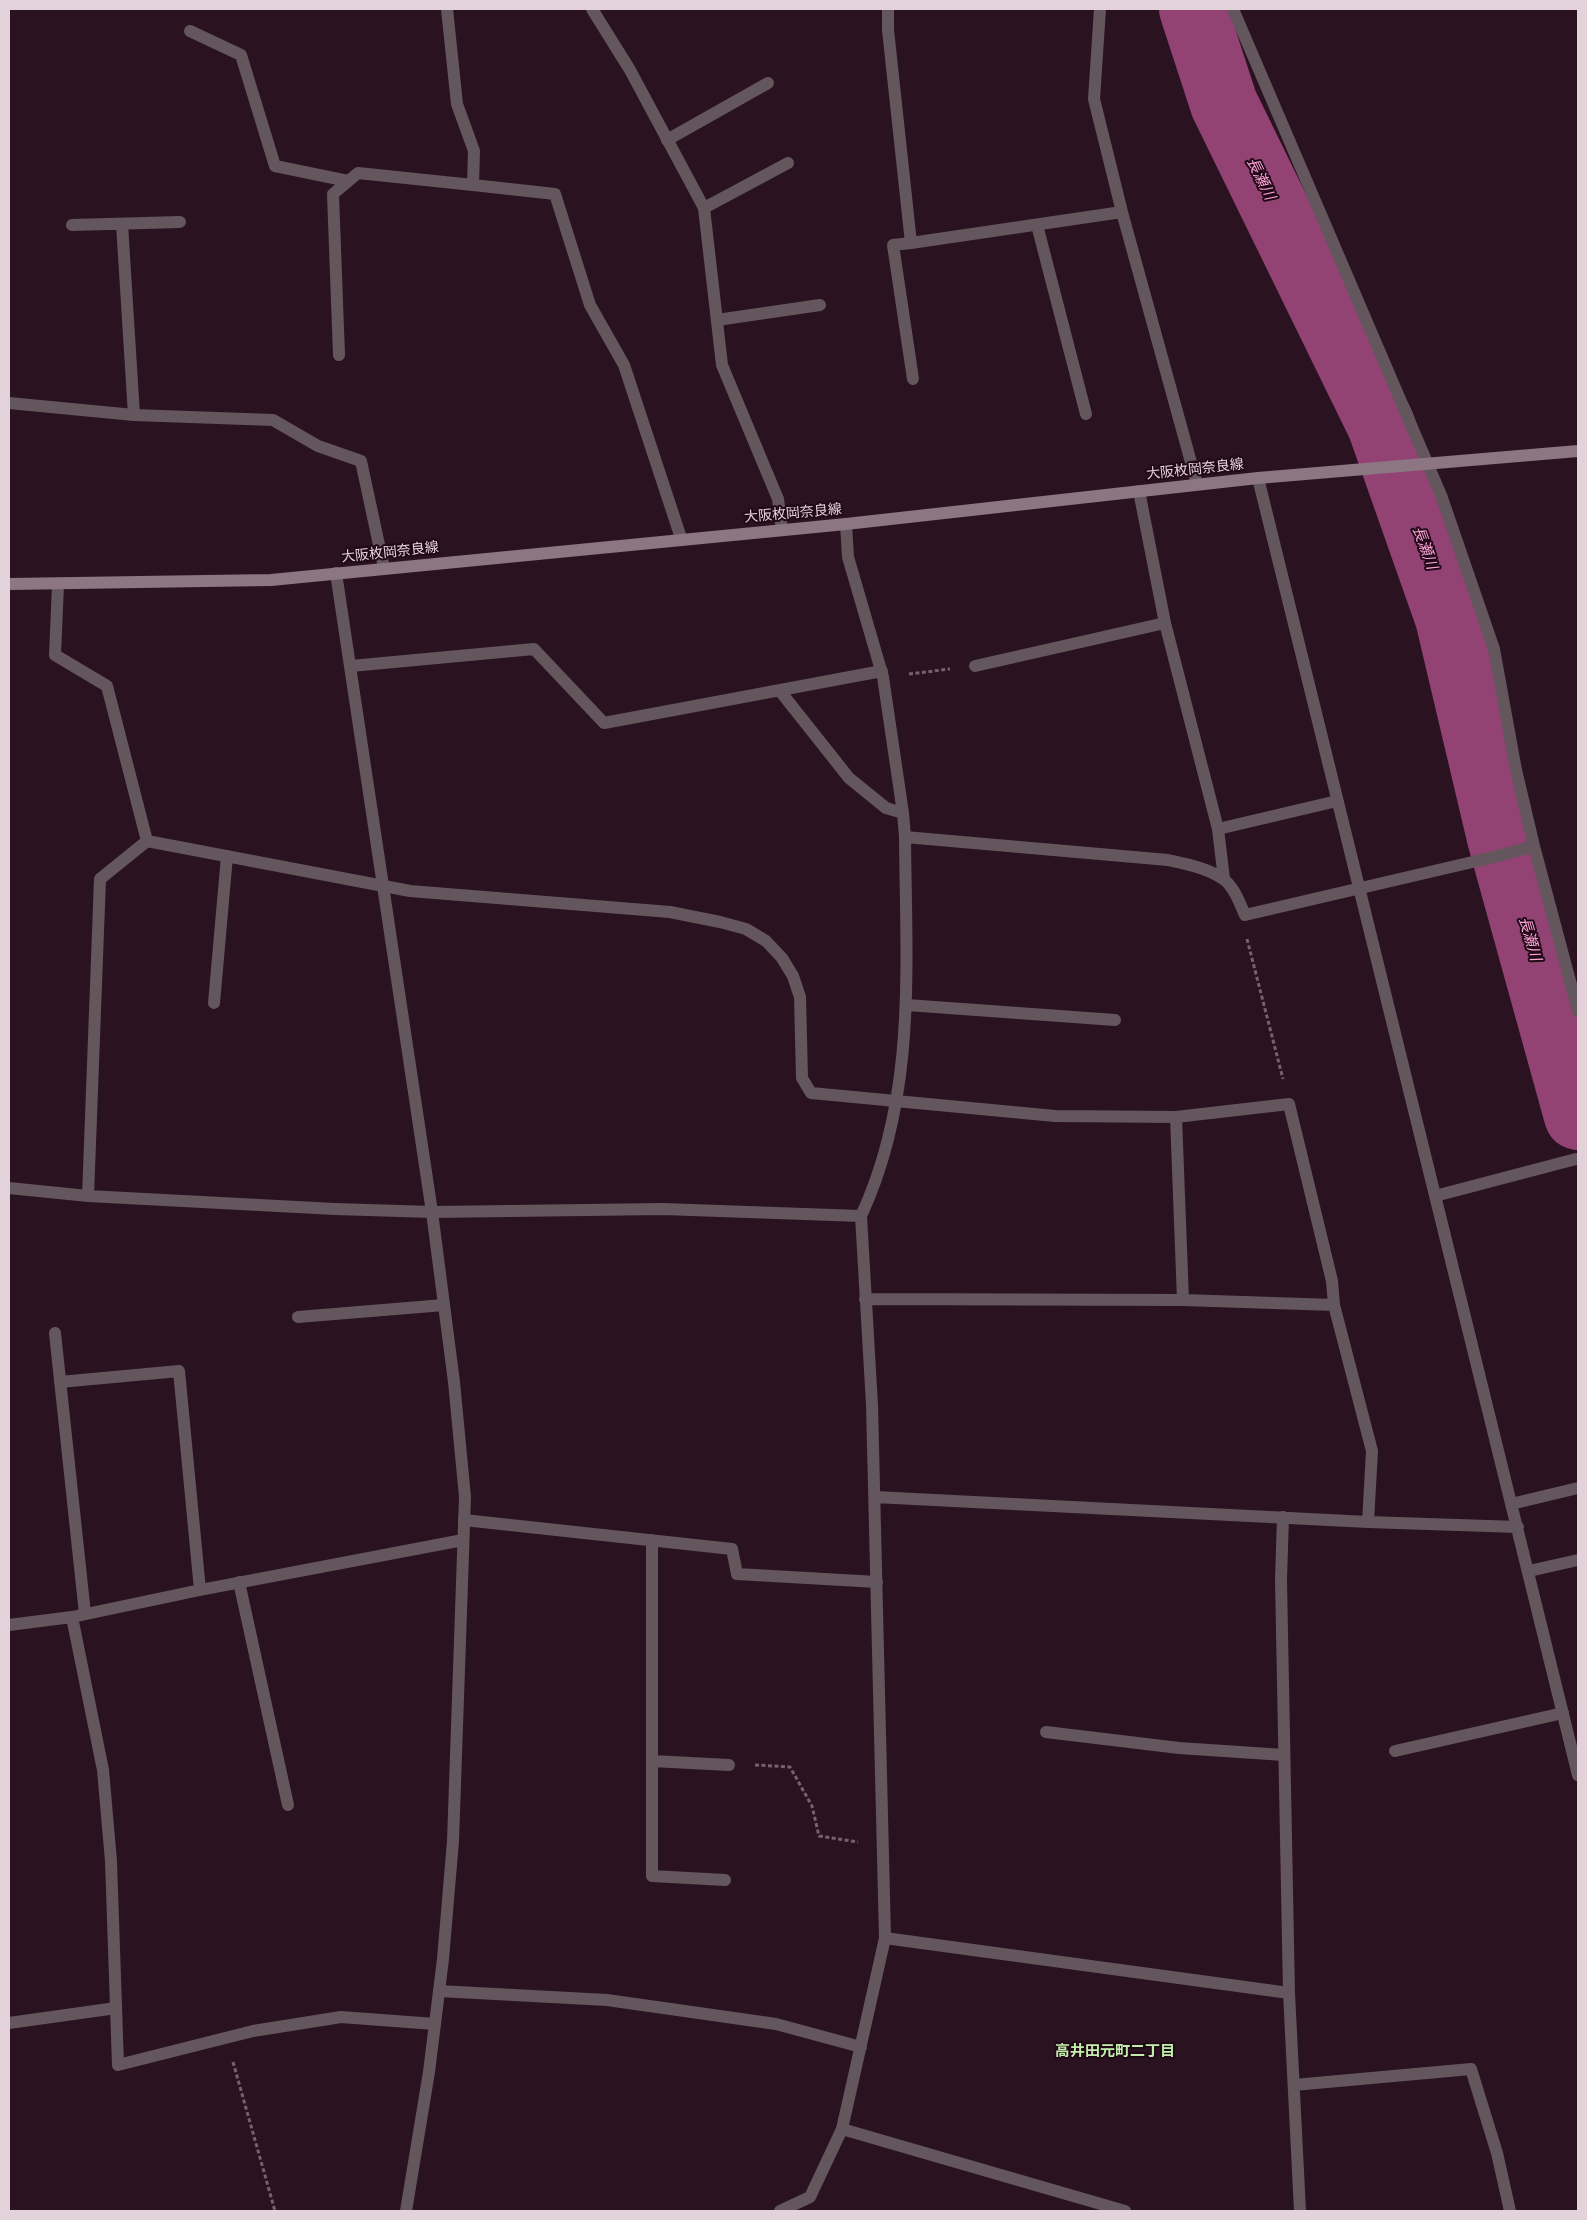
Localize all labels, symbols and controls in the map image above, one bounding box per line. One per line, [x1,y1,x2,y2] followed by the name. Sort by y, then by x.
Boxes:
[1242,155,1278,203] water label: 長瀬川
[1145,457,1245,483] street label: 大阪枚岡奈良線
[743,501,843,527] street label: 大阪枚岡奈良線
[1408,524,1440,572] water label: 長瀬川
[340,540,440,566] street label: 大阪枚岡奈良線
[1514,915,1544,963] water label: 長瀬川
[1055,2043,1175,2061] district label: 高井田元町二丁目

